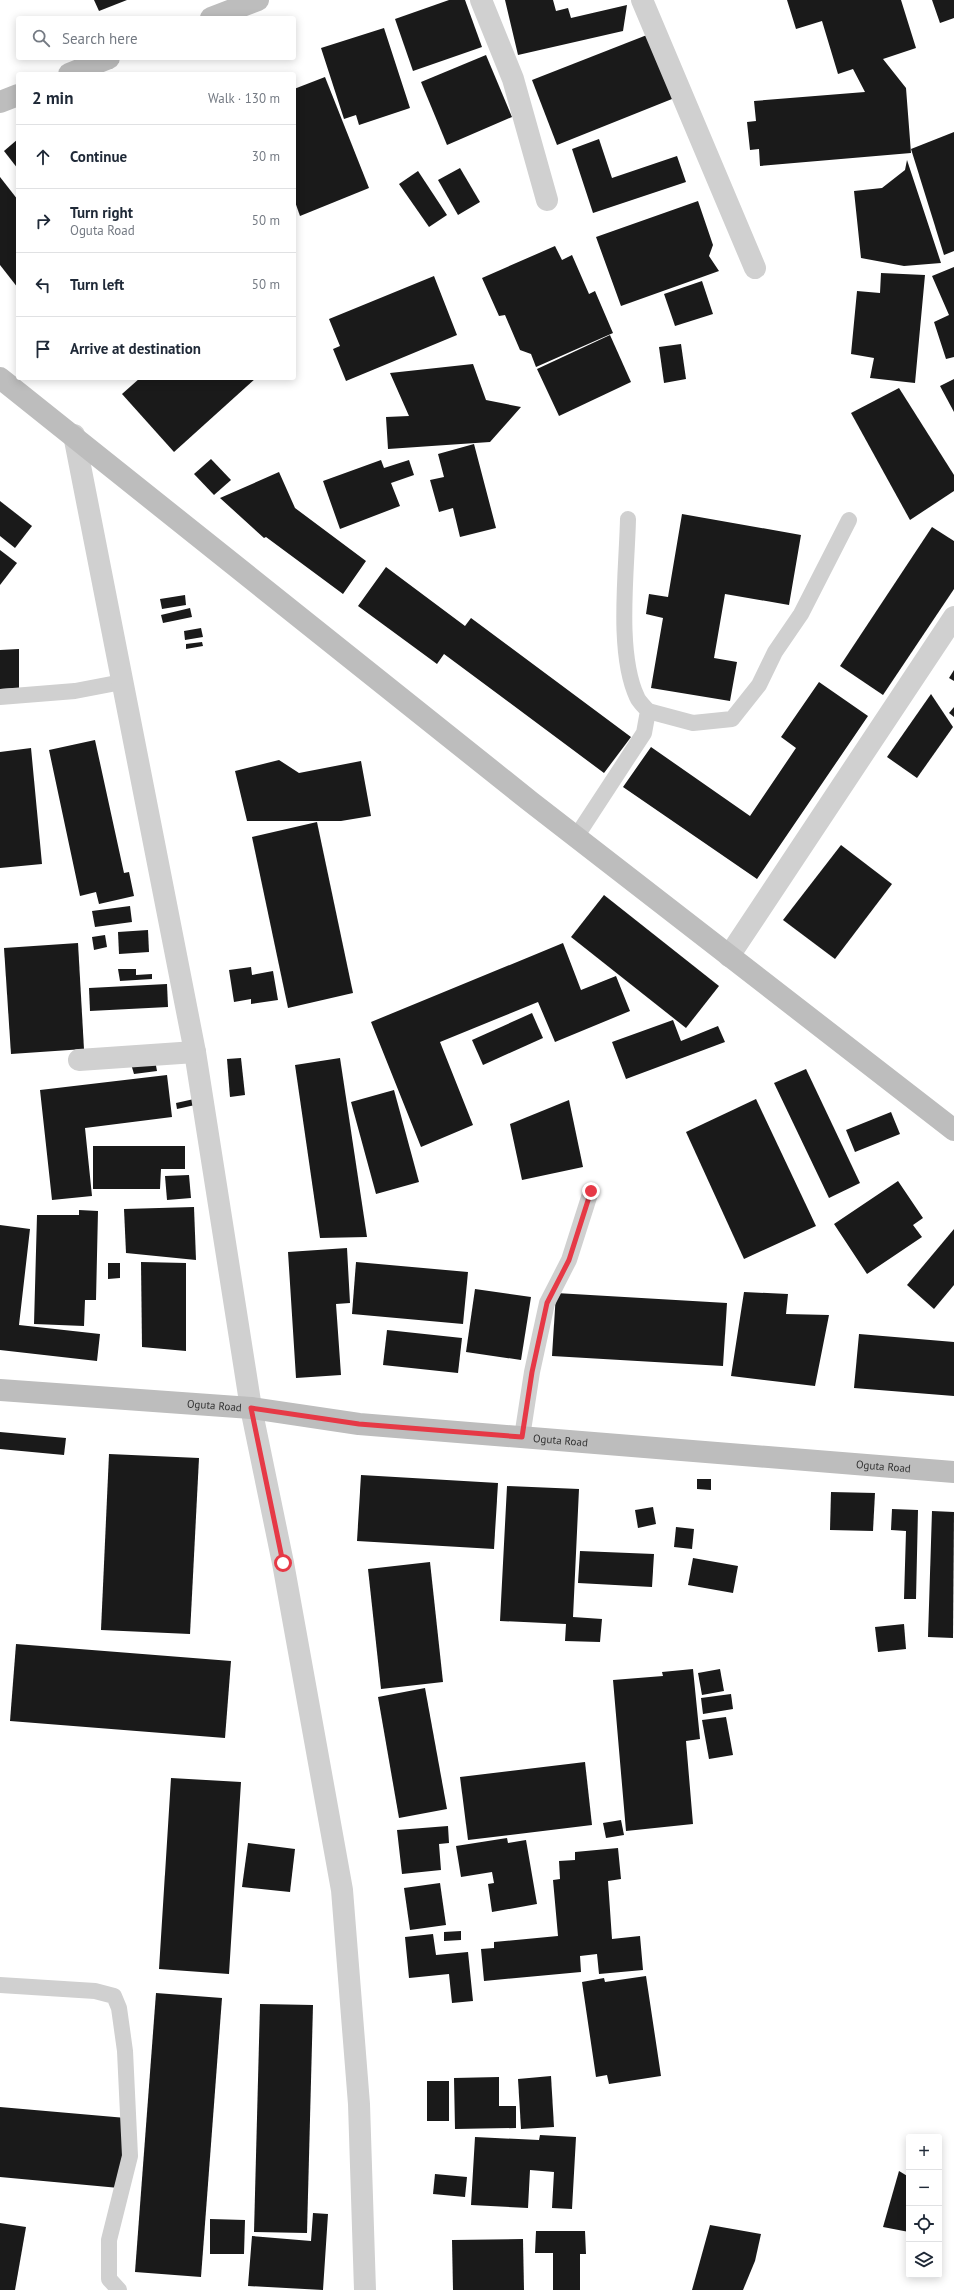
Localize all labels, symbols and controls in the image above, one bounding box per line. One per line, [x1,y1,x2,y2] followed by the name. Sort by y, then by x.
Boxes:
[16,16,296,60] search box
[30,27,52,49] icon: search
[62,29,138,48] text: Search here
[32,87,73,109] text: 2 min
[208,90,280,107] text: Walk · 130 m
[32,146,54,168] icon: ahead
[70,147,127,166] text: Continue
[252,148,280,165] text: 30 m
[70,203,133,222] text: Turn right
[32,210,54,232] icon: right
[252,212,280,229] text: 50 m
[70,222,135,239] text: Oguta Road
[32,274,54,296] icon: left
[70,275,124,294] text: Turn left
[252,276,280,293] text: 50 m
[32,338,54,360] icon: arrive
[70,339,201,358] text: Arrive at destination
[582,1182,600,1200] route end
[187,1396,242,1414] street label: Oguta Road
[533,1431,589,1449] street label: Oguta Road
[856,1457,911,1475] street label: Oguta Road
[274,1554,292,1572] route start
[906,2134,942,2278] map controls
[906,2134,942,2170] button: +
[906,2170,942,2206] button: −
[906,2206,942,2242] button: locate
[906,2242,942,2278] button: layers

